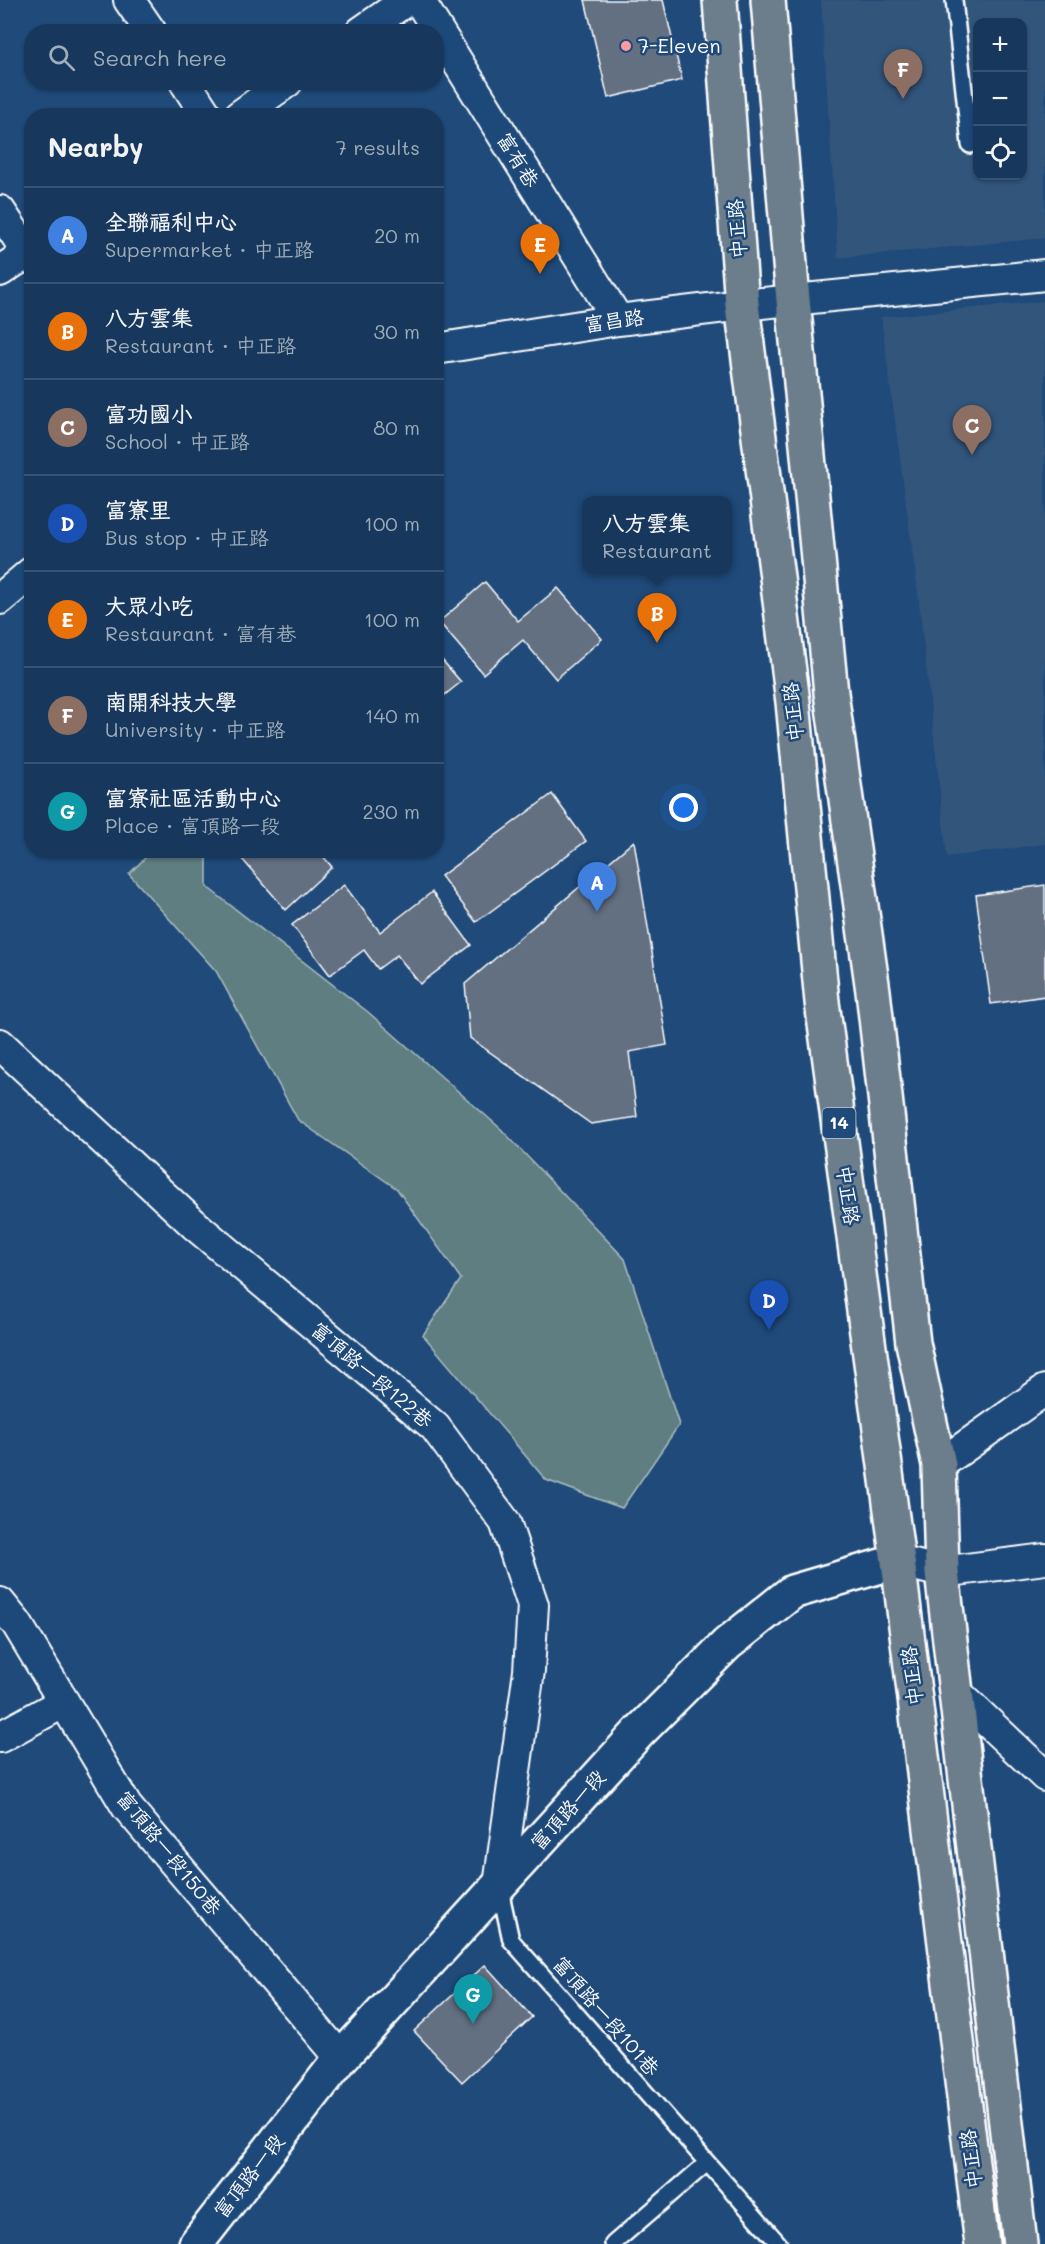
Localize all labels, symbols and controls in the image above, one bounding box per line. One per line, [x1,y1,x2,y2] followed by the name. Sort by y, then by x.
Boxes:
[973,18,1027,180] map controls
[973,18,1027,72] button: +
[24,24,444,90] search box
[638,32,720,58] place label: 7-Eleven
[619,39,633,53] marker: 7-Eleven
[45,41,78,74] icon: search
[93,43,227,72] text: Search here
[884,50,922,99] pin: F
[973,72,1027,126] button: −
[973,126,1027,180] button: locate
[492,127,546,193] street label: 富有巷
[48,130,143,164] text: Nearby
[336,134,420,160] text: 7 results
[721,197,751,260] street label: 中正路
[105,207,237,236] text: 全聯福利中心
[61,222,74,248] text: A
[374,222,420,248] text: 20 m
[520,224,560,274] pin: E
[105,236,314,262] text: Supermarket · 中正路
[105,303,193,332] text: 八方雲集
[582,303,646,337] street label: 富昌路
[61,318,74,344] text: B
[374,318,420,344] text: 30 m
[105,332,296,358] text: Restaurant · 中正路
[105,399,193,428] text: 富功國小
[952,406,992,455] pin: C
[60,414,75,440] text: C
[373,414,420,440] text: 80 m
[105,428,250,454] text: School · 中正路
[105,495,171,524] text: 富寮里
[582,496,732,574] popup
[602,508,690,537] text: 八方雲集
[60,510,75,536] text: D
[364,510,420,536] text: 100 m
[105,524,269,550] text: Bus stop · 中正路
[602,537,712,563] text: Restaurant
[105,591,193,620] text: 大眾小吃
[638,594,676,643] pin: B
[61,606,74,632] text: E
[364,606,420,632] text: 100 m
[105,620,296,646] text: Restaurant · 富有巷
[776,680,808,743] street label: 中正路
[105,687,237,716] text: 南開科技大學
[61,702,74,728] text: F
[365,702,420,728] text: 140 m
[105,716,285,742] text: University · 中正路
[105,783,281,812] text: 富寮社區活動中心
[669,793,698,822] your location
[60,798,75,824] text: G
[362,798,420,824] text: 230 m
[105,812,280,838] text: Place · 富頂路一段
[578,862,616,912] pin: A
[822,1108,856,1138] road number: 14
[832,1163,866,1227] street label: 中正路
[750,1280,788,1330] pin: D
[306,1316,440,1433] street label: 富頂路一段122巷
[894,1644,928,1707] street label: 中正路
[524,1763,610,1855] street label: 富頂路一段
[112,1785,229,1921] street label: 富頂路一段150巷
[548,1950,666,2081] street label: 富頂路一段101巷
[454,1974,492,2024] pin: G
[953,2127,987,2190] street label: 中正路
[207,2128,289,2223] street label: 富頂路一段

